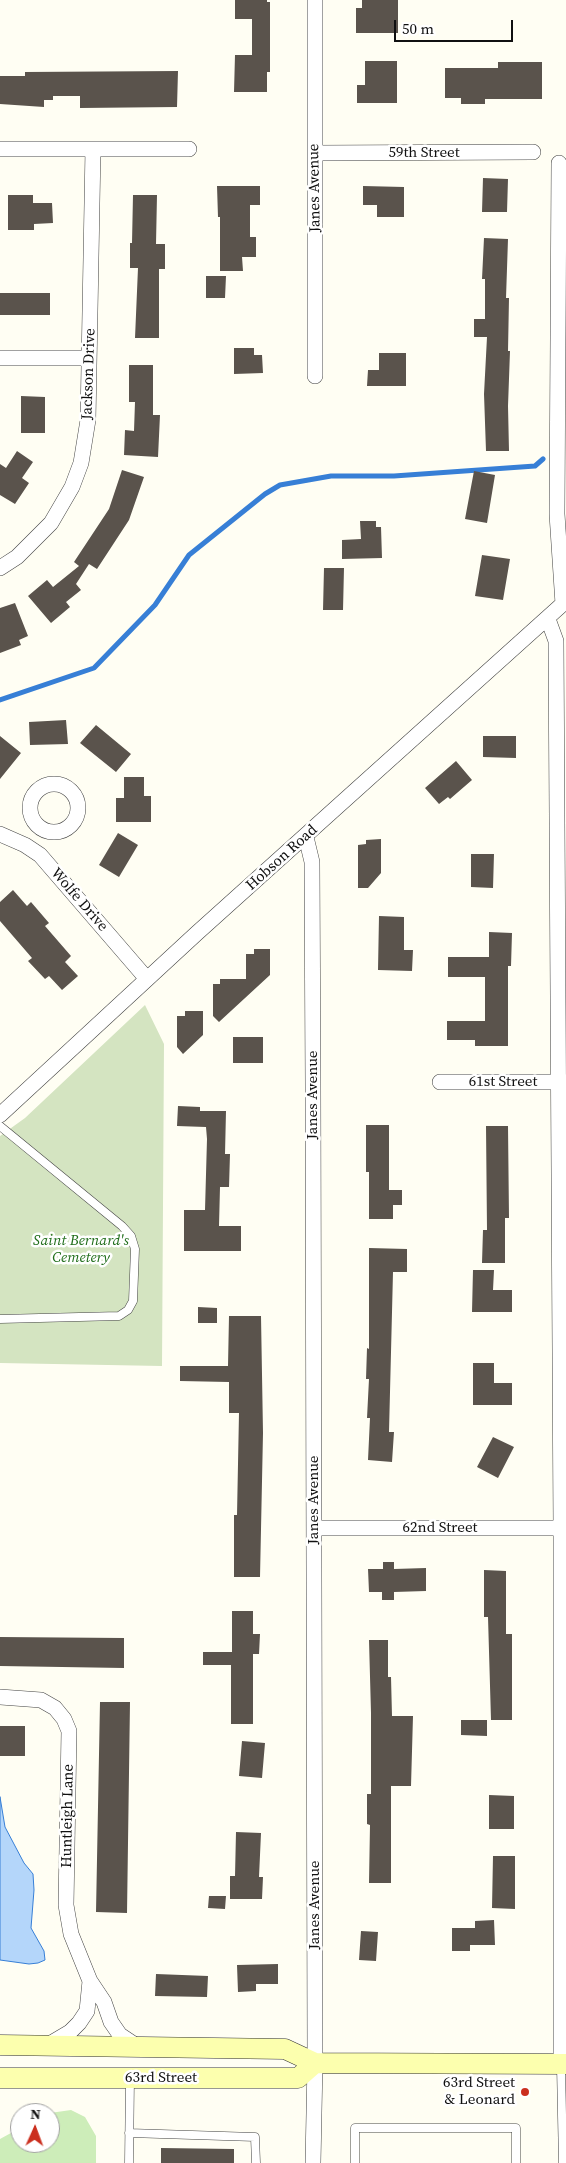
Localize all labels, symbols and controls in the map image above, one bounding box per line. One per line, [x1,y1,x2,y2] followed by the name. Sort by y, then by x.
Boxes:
[396,10,515,42] scale bar
[402,18,434,39] text: 50 m
[305,143,325,233] street label: Janes Avenue
[388,144,460,162] street label: 59th Street
[78,328,100,420] street label: Jackson Drive
[243,821,321,895] street label: Hobson Road
[47,865,111,935] street label: Wolfe Drive
[304,1051,322,1139] street label: Janes Avenue
[469,1073,537,1091] street label: 61st Street
[33,1232,129,1267] park label: Saint Bernard's Cemetery
[305,1456,323,1544] street label: Janes Avenue
[403,1519,477,1537] street label: 62nd Street
[58,1764,78,1868] street label: Huntleigh Lane
[306,1861,324,1949] street label: Janes Avenue
[125,2069,197,2087] street label: 63rd Street
[443,2074,515,2109] place label: 63rd Street & Leonard
[519,2086,531,2098] marker: 63rd Street & Leonard
[10,2103,60,2153] north arrow
[30,2104,41,2124] text: N

